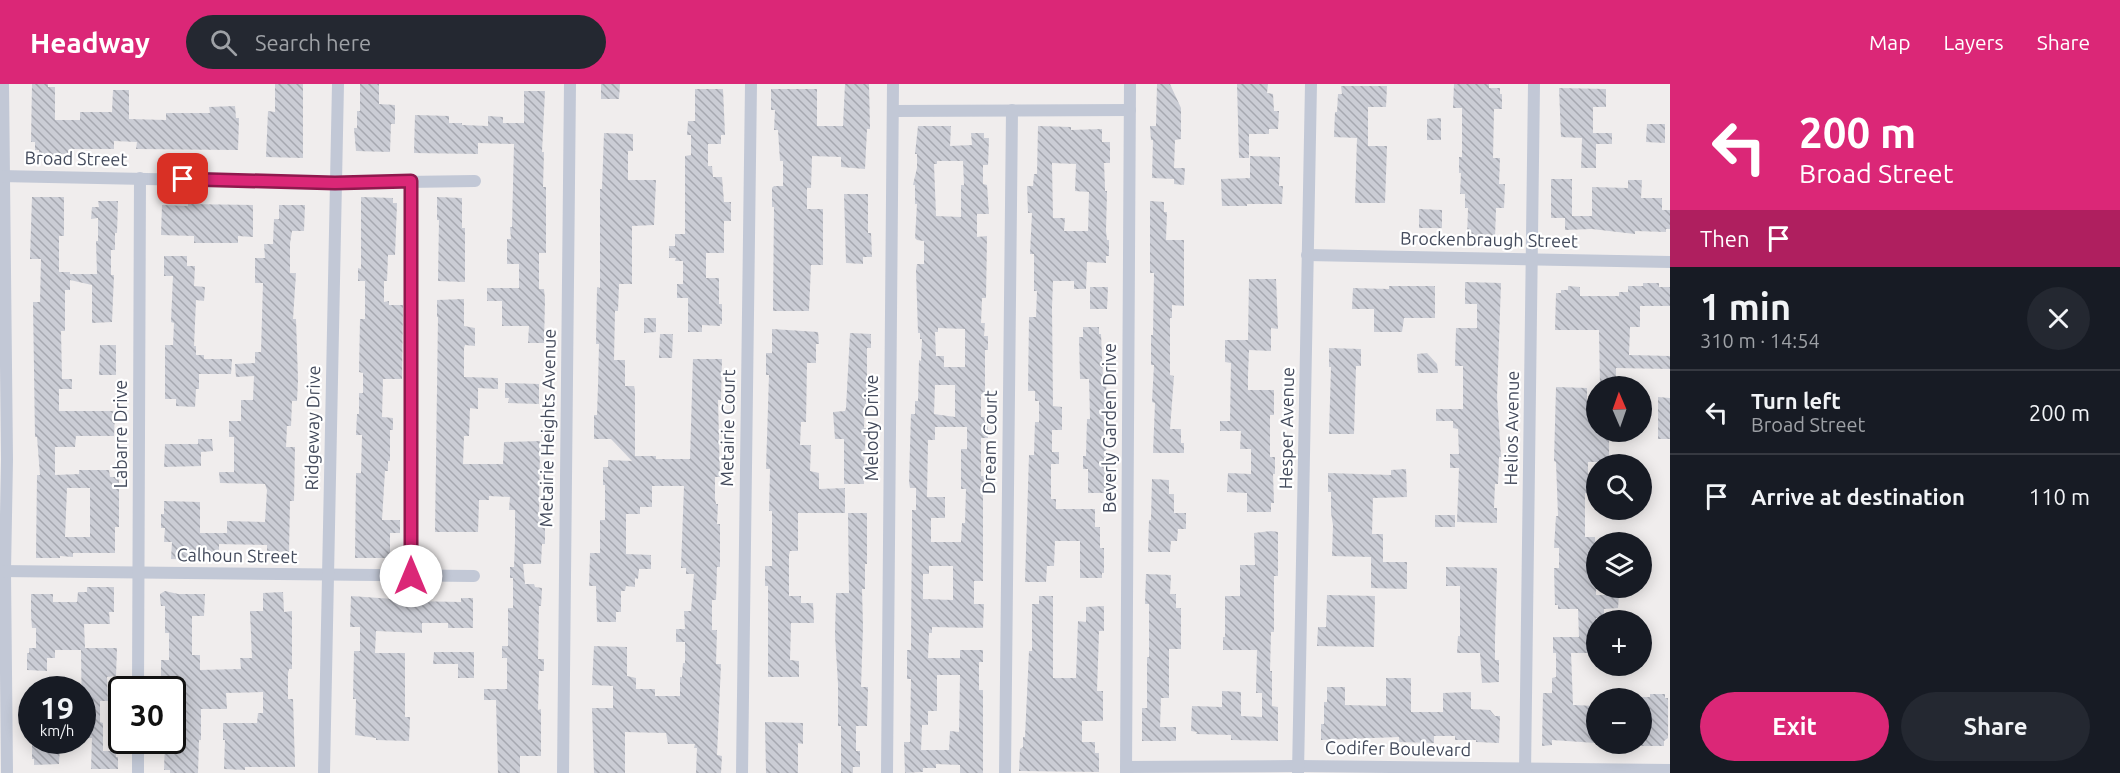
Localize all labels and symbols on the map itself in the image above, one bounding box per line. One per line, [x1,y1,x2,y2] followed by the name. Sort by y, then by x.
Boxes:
[24,147,128,169] street label: Broad Street
[157,153,208,204] pin
[1400,227,1578,251] street label: Brockenbraugh Street
[535,329,559,527] street label: Metairie Heights Avenue
[1099,343,1119,513] street label: Beverly Garden Drive
[301,365,323,491] street label: Ridgeway Drive
[1275,367,1297,489] street label: Hesper Avenue
[716,369,738,487] street label: Metairie Court
[1500,370,1522,485] street label: Helios Avenue
[861,375,881,481] street label: Melody Drive
[1586,376,1652,442] north arrow
[110,380,130,488] street label: Labarre Drive
[978,390,1000,494] street label: Dream Court
[176,544,298,566] street label: Calhoun Street
[379,544,443,608] position arrow
[108,676,186,754] speed limit sign: 30
[1325,737,1471,759] street label: Codifer Boulevard

